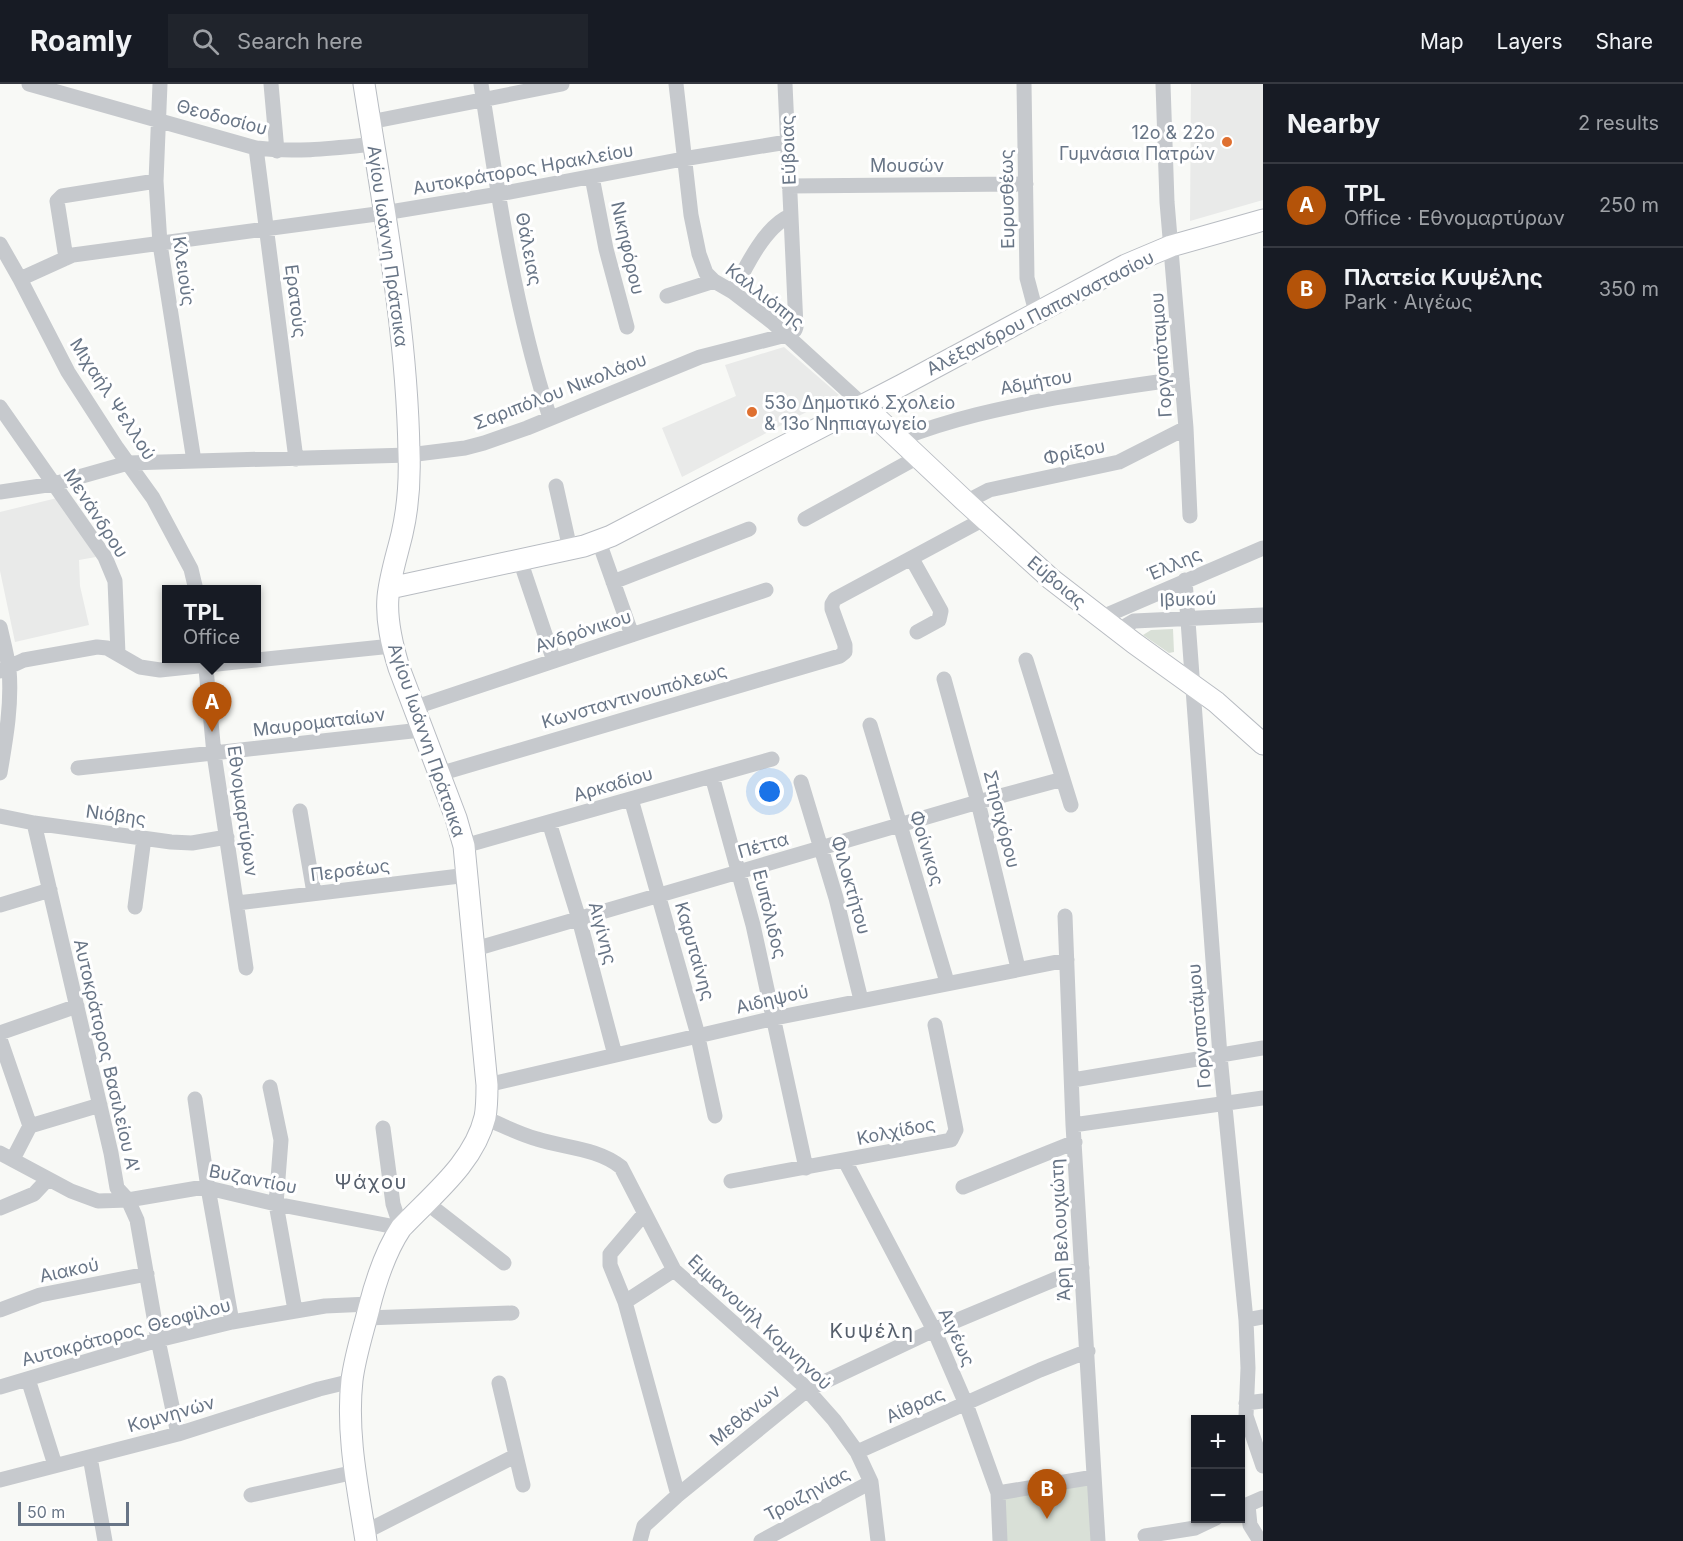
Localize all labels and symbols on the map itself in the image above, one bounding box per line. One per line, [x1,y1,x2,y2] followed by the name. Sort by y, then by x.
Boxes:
[174,95,270,139] street label: Θεοδοσίου
[776,115,800,185] street label: Εύβοιας
[1059,122,1215,164] place label: 12ο & 22ο Γυμνάσια Πατρών
[1220,135,1234,149] marker: 12ο & 22ο Γυμνάσια Πατρών
[411,139,635,199] street label: Αυτοκράτορος Ηρακλείου
[363,144,413,348] street label: Αγίου Ιωάννη Πράτσικα
[996,149,1018,249] street label: Ευρυσθέως
[870,155,944,176] street label: Μουσών
[607,199,649,297] street label: Νικηφόρου
[512,211,546,287] street label: Θάλειας
[169,235,199,307] street label: Κλειούς
[923,246,1157,380] street label: Αλέξανδρου Παπαναστασίου
[722,259,808,333] street label: Καλλιόπης
[281,263,311,339] street label: Ερατούς
[1146,292,1176,418] street label: Γοργοπόταμου
[66,334,160,464] street label: Μιχαήλ Ψελλού
[471,348,649,434] street label: Σαριπόλου Νικολάου
[998,365,1074,399] street label: Αδμήτου
[764,392,955,434] place label: 53ο Δημοτικό Σχολείο & 13ο Νηπιαγωγείο
[745,405,759,419] marker: 53ο Δημοτικό Σχολείο & 13ο Νηπιαγωγείο
[1041,435,1107,469] street label: Φρίξου
[60,465,132,561] street label: Μενάνδρου
[1144,543,1204,585] street label: Έλλης
[1023,551,1091,613] street label: Εύβοιας
[1159,588,1217,610] street label: Ιβυκού
[532,606,634,656] street label: Ανδρόνικου
[384,641,470,840] street label: Αγίου Ιωάννη Πράτσικα
[539,659,729,733] street label: Κωνσταντινουπόλεως
[192,682,232,732] pin: A
[252,703,387,741] street label: Μαυροματαίων
[223,744,263,878] street label: Εθνομαρτύρων
[571,763,655,805] street label: Αρκαδίου
[980,768,1024,870] street label: Στησιχόρου
[755,777,784,806] your location
[84,800,148,830] street label: Νιόβης
[906,808,948,888] street label: Φοίνικος
[735,828,791,862] street label: Πέττα
[827,833,875,937] street label: Φιλοκτήτου
[309,855,391,885] street label: Περσέως
[749,867,791,961] street label: Ευπόλιδος
[585,899,621,967] street label: Αιγίνης
[671,899,719,1003] street label: Καρυταίνης
[70,937,144,1175] street label: Αυτοκράτορος Βασιλείου A'
[1183,963,1215,1089] street label: Γοργοποτάμου
[734,980,810,1018] street label: Αιδηψού
[855,1113,937,1149] street label: Κολχίδος
[1046,1158,1074,1302] street label: Άρη Βελουχιώτη
[207,1160,299,1198] street label: Βυζαντίου
[334,1170,408,1194] district label: Ψάχου
[684,1250,836,1394] street label: Εμμανουήλ Κομνηνού
[37,1253,101,1287] street label: Αιακού
[19,1294,233,1370] street label: Αυτοκράτορος Θεοφίλου
[934,1305,980,1369] street label: Αιγέως
[829,1319,915,1343] district label: Κυψέλη
[705,1380,785,1450] street label: Μεθάνων
[883,1383,947,1427] street label: Αίθρας
[125,1391,217,1436] street label: Κομνηνών
[761,1463,853,1525] street label: Τροιζηνίας
[1028,1470,1066,1519] pin: B
[18,1499,129,1526] scale bar

